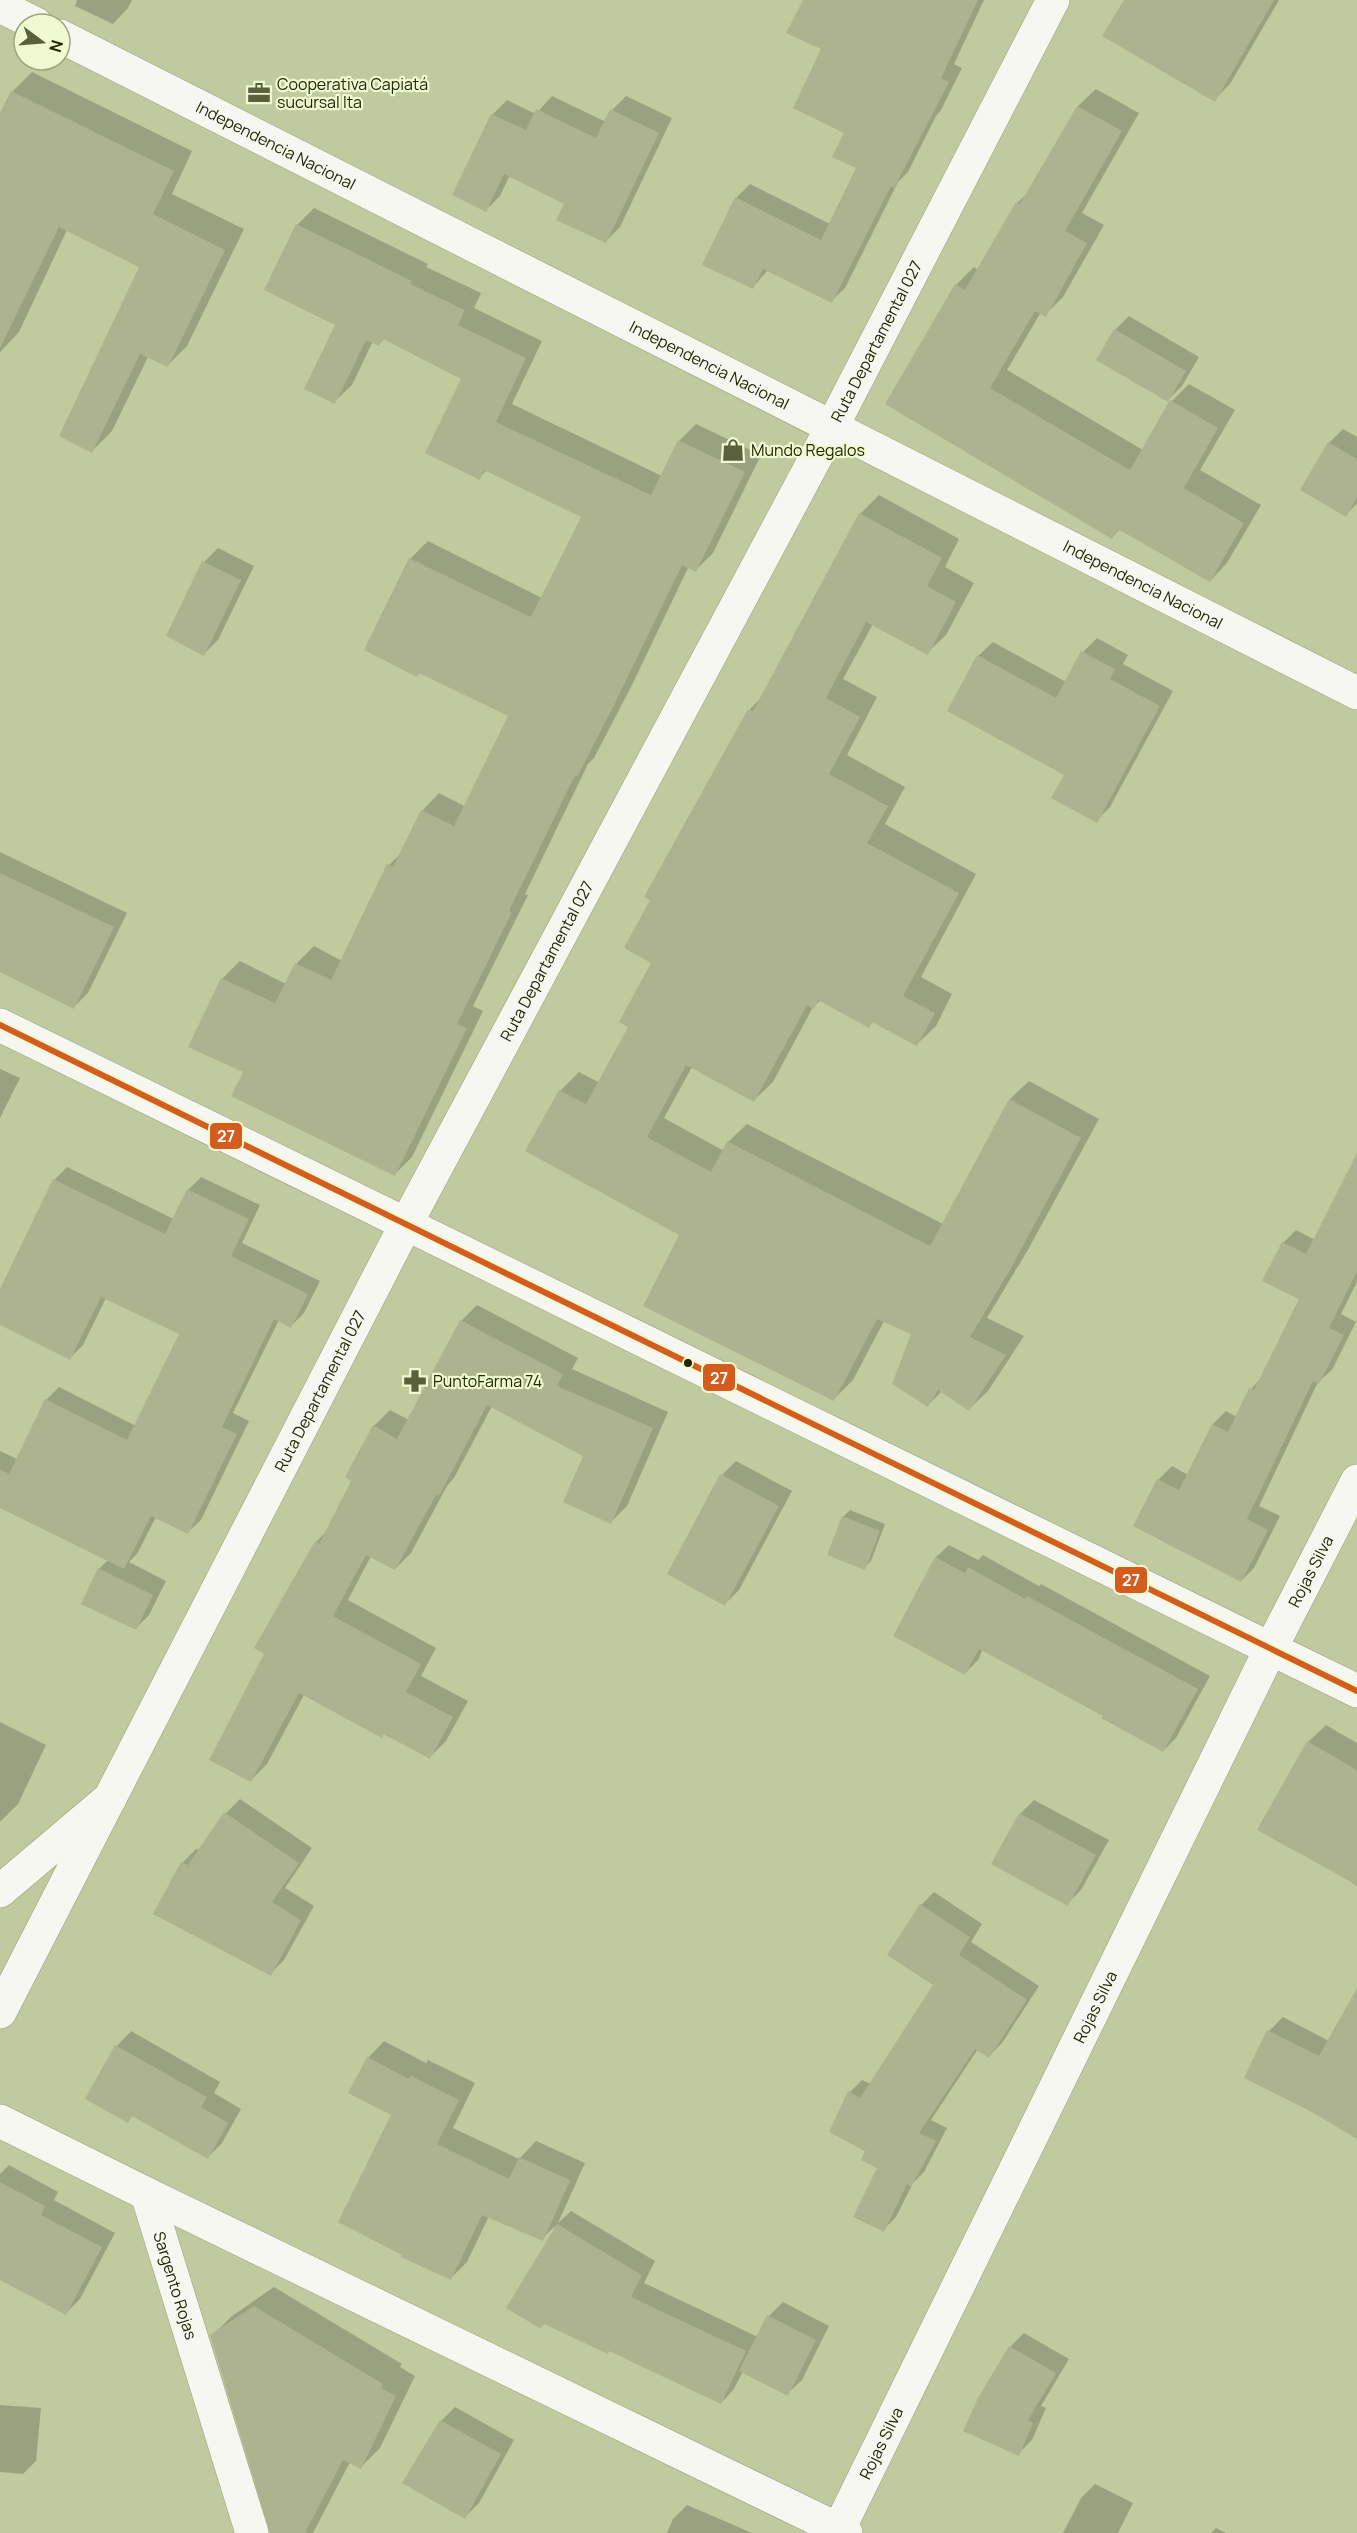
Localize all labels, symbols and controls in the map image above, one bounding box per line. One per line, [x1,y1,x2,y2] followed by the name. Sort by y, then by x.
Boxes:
[12,12,72,72] north arrow
[44,38,69,55] text: N
[277,73,428,113] place label: Cooperativa Capiatá sucursal Ita
[246,80,272,106] office icon: Cooperativa Capiatá sucursal Ita
[192,96,359,195] street label: Independencia Nacional
[825,257,927,426] street label: Ruta Departamental 027
[626,315,793,415] street label: Independencia Nacional
[720,437,746,463] shop icon: Mundo Regalos
[751,439,865,461] place label: Mundo Regalos
[1059,535,1227,634] street label: Independencia Nacional
[495,877,598,1045] street label: Ruta Departamental 027
[209,1122,243,1150] line badge: 27
[217,1125,235,1147] text: 27
[269,1306,371,1475] street label: Ruta Departamental 027
[682,1357,694,1369] unlabelled marker
[702,1363,736,1392] line badge: 27
[710,1367,728,1389] text: 27
[402,1368,428,1394] pharmacy icon: PuntoFarma 74
[433,1370,542,1392] place label: PuntoFarma 74
[1283,1532,1338,1611] street label: Rojas Silva
[1114,1566,1148,1594] line badge: 27
[1122,1569,1140,1591] text: 27
[1068,1967,1122,2047] street label: Rojas Silva
[148,2229,202,2342] street label: Sargento Rojas
[854,2403,908,2483] street label: Rojas Silva

